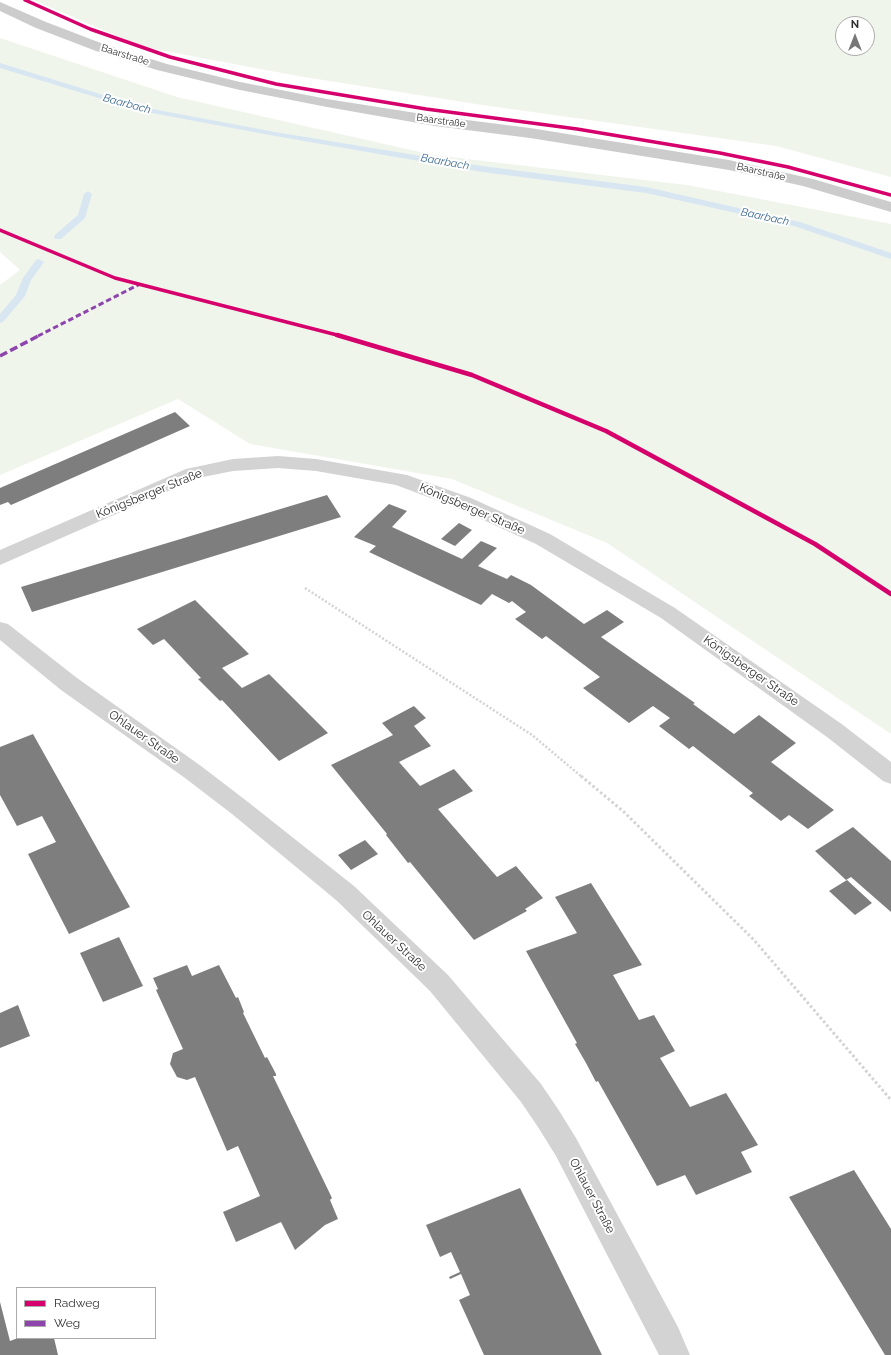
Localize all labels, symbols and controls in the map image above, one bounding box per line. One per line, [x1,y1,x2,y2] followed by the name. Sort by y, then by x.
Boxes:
[835,16,875,56] north arrow
[851,18,859,31] text: N
[100,42,150,68] street label: Baarstraße
[102,91,152,117] water label: Baarbach
[416,112,466,130] street label: Baarstraße
[420,151,470,173] water label: Baarbach
[736,161,786,183] street label: Baarstraße
[740,205,790,229] water label: Baarbach
[94,466,204,522] street label: Königsberger Straße
[417,480,527,538] street label: Königsberger Straße
[701,633,801,709] street label: Königsberger Straße
[106,707,182,767] street label: Ohlauer Straße
[359,907,429,975] street label: Ohlauer Straße
[566,1156,618,1236] street label: Ohlauer Straße
[16,1287,156,1339] legend
[54,1296,100,1310] text: Radweg
[54,1316,80,1330] text: Weg

